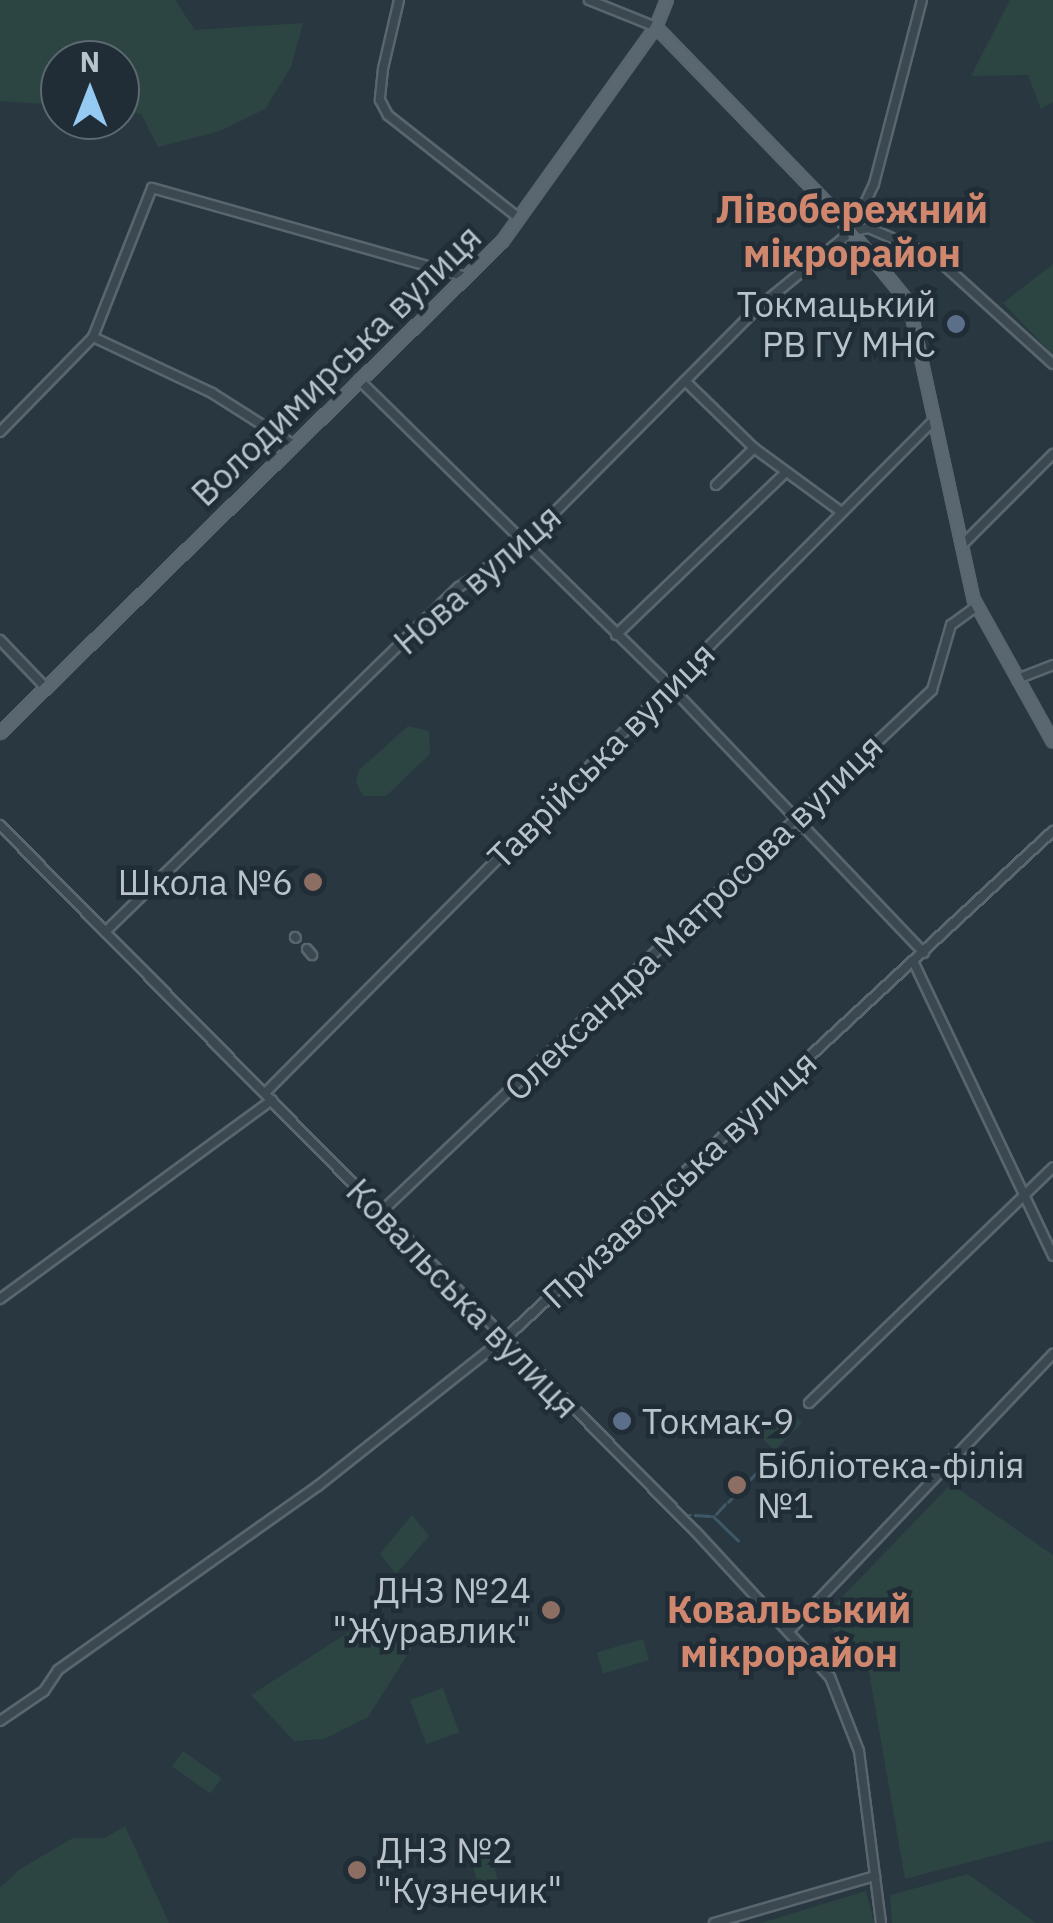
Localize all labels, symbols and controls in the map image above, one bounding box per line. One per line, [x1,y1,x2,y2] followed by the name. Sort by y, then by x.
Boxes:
[40,40,140,140] north arrow
[80,43,100,80] text: N
[716,186,988,276] district label: Лівобережний мікрорайон
[182,216,490,514] street label: Володимирська вулиця
[737,283,936,365] place label: Токмацький РВ ГУ МНС
[945,313,967,335] marker: Токмацький РВ ГУ МНС
[385,495,569,663] street label: Нова вулиця
[479,633,723,877] street label: Таврійська вулиця
[495,725,891,1109] street label: Олександра Матросова вулиця
[118,861,293,903] place label: Школа №6
[302,871,324,893] marker: Школа №6
[533,1041,825,1317] street label: Призаводська вулиця
[338,1170,588,1426] street label: Ковальська вулиця
[642,1400,794,1442] place label: Токмак-9
[611,1410,633,1432] marker: Токмак-9
[757,1444,1024,1526] place label: Бібліотека-філія №1
[726,1474,748,1496] marker: Бібліотека-філія №1
[333,1569,531,1651] place label: ДНЗ №24 "Журавлик"
[667,1586,911,1676] district label: Ковальський мікрорайон
[540,1599,562,1621] marker: ДНЗ №24 "Журавлик"
[377,1829,562,1911] place label: ДНЗ №2 "Кузнечик"
[346,1859,368,1881] marker: ДНЗ №2 "Кузнечик"

